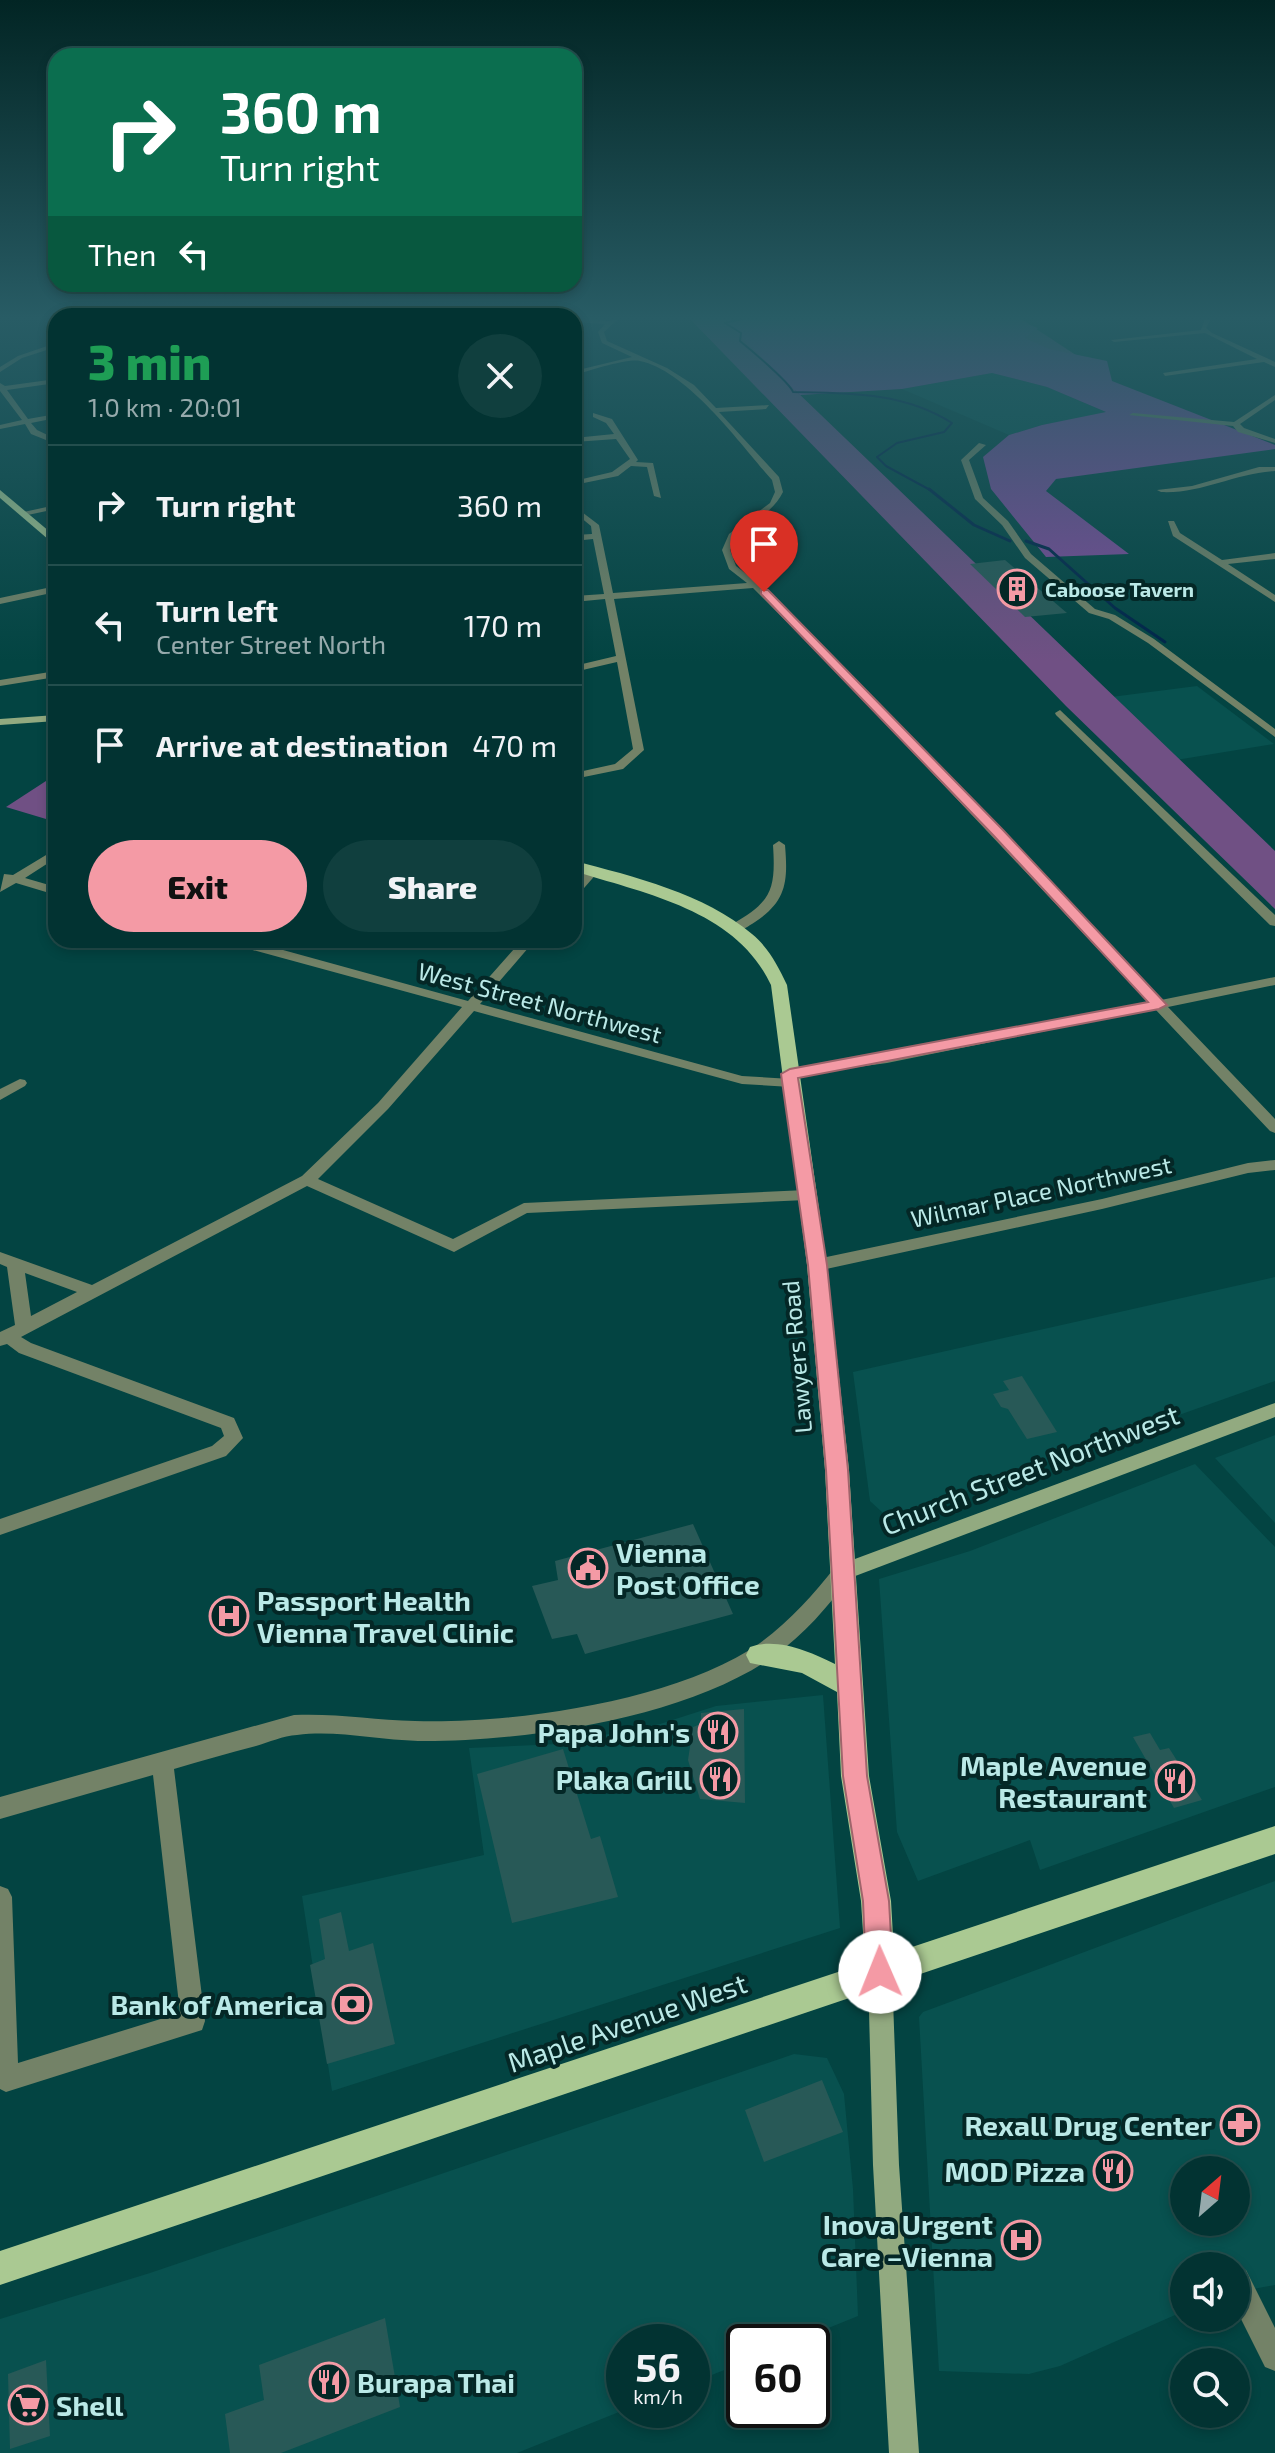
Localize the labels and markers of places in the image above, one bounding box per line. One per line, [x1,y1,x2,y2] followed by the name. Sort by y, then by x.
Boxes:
[730,510,798,592] pin
[996,568,1038,610] building icon: Caboose Tavern
[1045,577,1194,601] place label: Caboose Tavern
[616,1535,760,1601] place label: Vienna Post Office
[567,1547,609,1589] public building icon: Vienna Post Office
[257,1583,514,1649] place label: Passport Health Vienna Travel Clinic
[208,1595,250,1637] hospital icon: Passport Health Vienna Travel Clinic
[697,1711,739,1753] restaurant icon: Papa John's
[537,1715,690,1749] place label: Papa John's
[960,1748,1147,1814] place label: Maple Avenue Restaurant
[699,1758,741,1800] restaurant icon: Plaka Grill
[1154,1760,1196,1802] restaurant icon: Maple Avenue Restaurant
[556,1762,693,1796] place label: Plaka Grill
[331,1983,373,2025] bank icon: Bank of America
[110,1987,324,2021] place label: Bank of America
[1219,2104,1261,2146] pharmacy icon: Rexall Drug Center
[964,2108,1212,2142] place label: Rexall Drug Center
[1092,2150,1134,2192] restaurant icon: MOD Pizza
[944,2154,1085,2188] place label: MOD Pizza
[821,2207,993,2273] place label: Inova Urgent Care –Vienna
[1000,2219,1042,2261] hospital icon: Inova Urgent Care –Vienna
[308,2361,350,2403] restaurant icon: Burapa Thai
[357,2365,515,2399] place label: Burapa Thai
[7,2384,49,2426] supermarket icon: Shell
[56,2388,124,2422] place label: Shell

